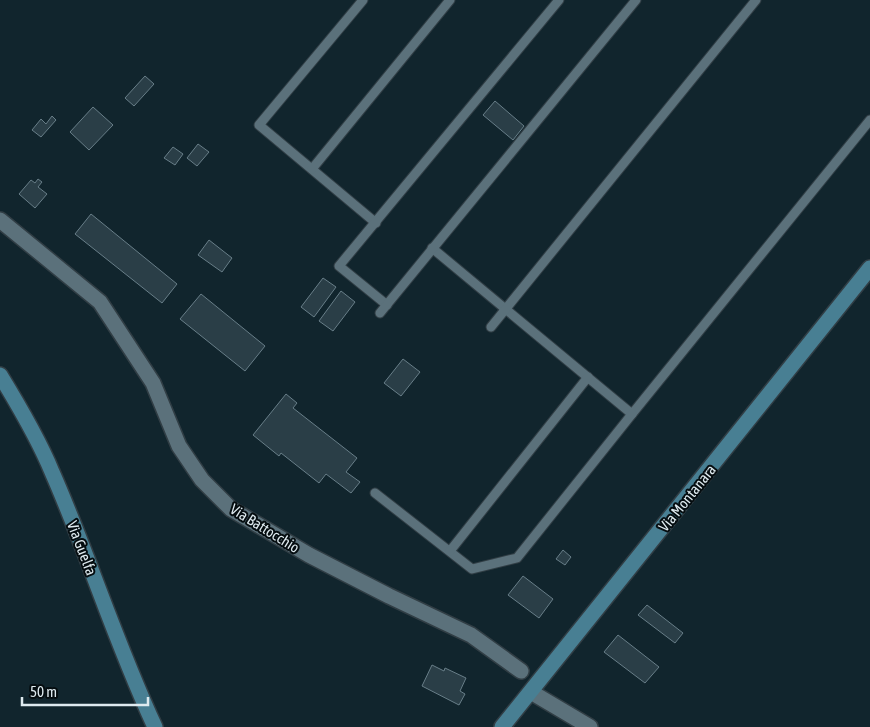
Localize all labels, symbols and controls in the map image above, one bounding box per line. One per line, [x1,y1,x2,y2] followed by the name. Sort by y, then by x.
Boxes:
[655,461,719,535] street label: Via Montanara
[227,500,303,556] street label: Via Battocchio
[64,518,100,578] street label: Via Guelfa
[22,674,149,706] scale bar
[30,683,57,700] text: 50 m

